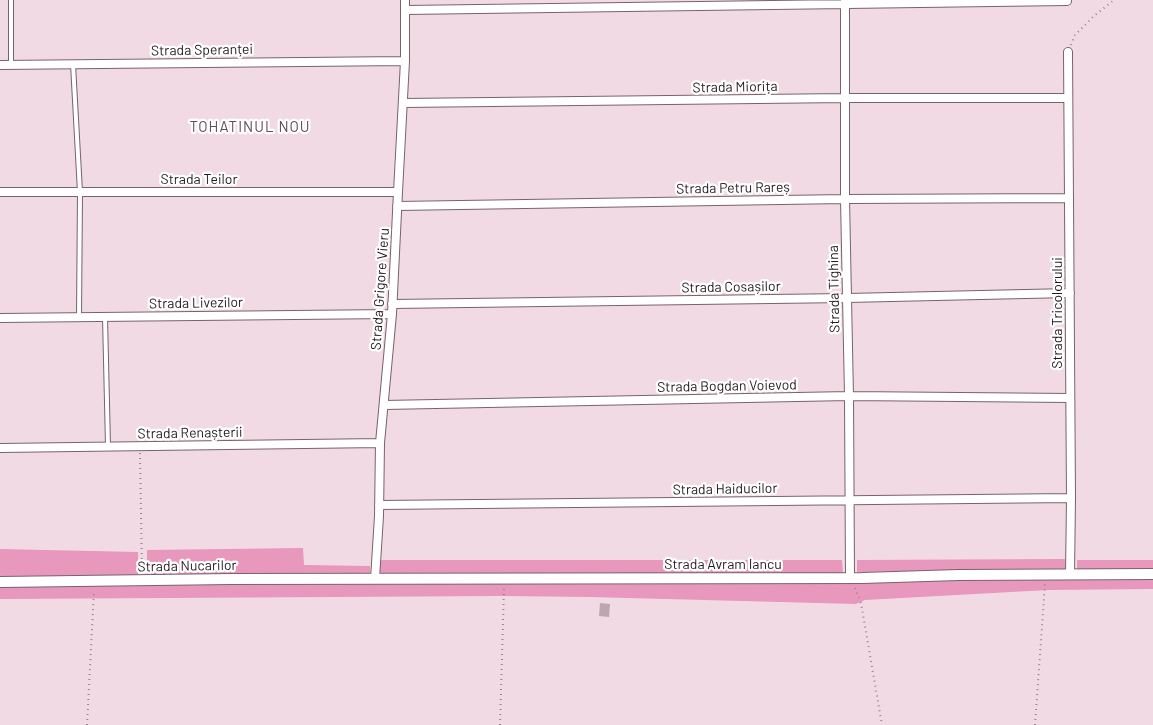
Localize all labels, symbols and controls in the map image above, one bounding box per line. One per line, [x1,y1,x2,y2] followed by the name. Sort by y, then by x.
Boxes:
[151,41,253,59] street label: Strada Speranței
[692,78,778,96] street label: Strada Miorița
[188,118,312,136] district label: TOHATINUL NOU
[160,171,238,187] street label: Strada Teilor
[676,179,790,197] street label: Strada Petru Rareș
[367,227,393,351] street label: Strada Grigore Vieru
[825,245,843,333] street label: Strada Tighina
[1049,257,1065,369] street label: Strada Tricolorului
[681,278,781,296] street label: Strada Cosașilor
[149,294,243,312] street label: Strada Livezilor
[657,376,797,396] street label: Strada Bogdan Voievod
[137,424,243,442] street label: Strada Renașterii
[672,480,778,498] street label: Strada Haiducilor
[664,556,782,572] street label: Strada Avram Iancu
[137,557,237,575] street label: Strada Nucarilor

